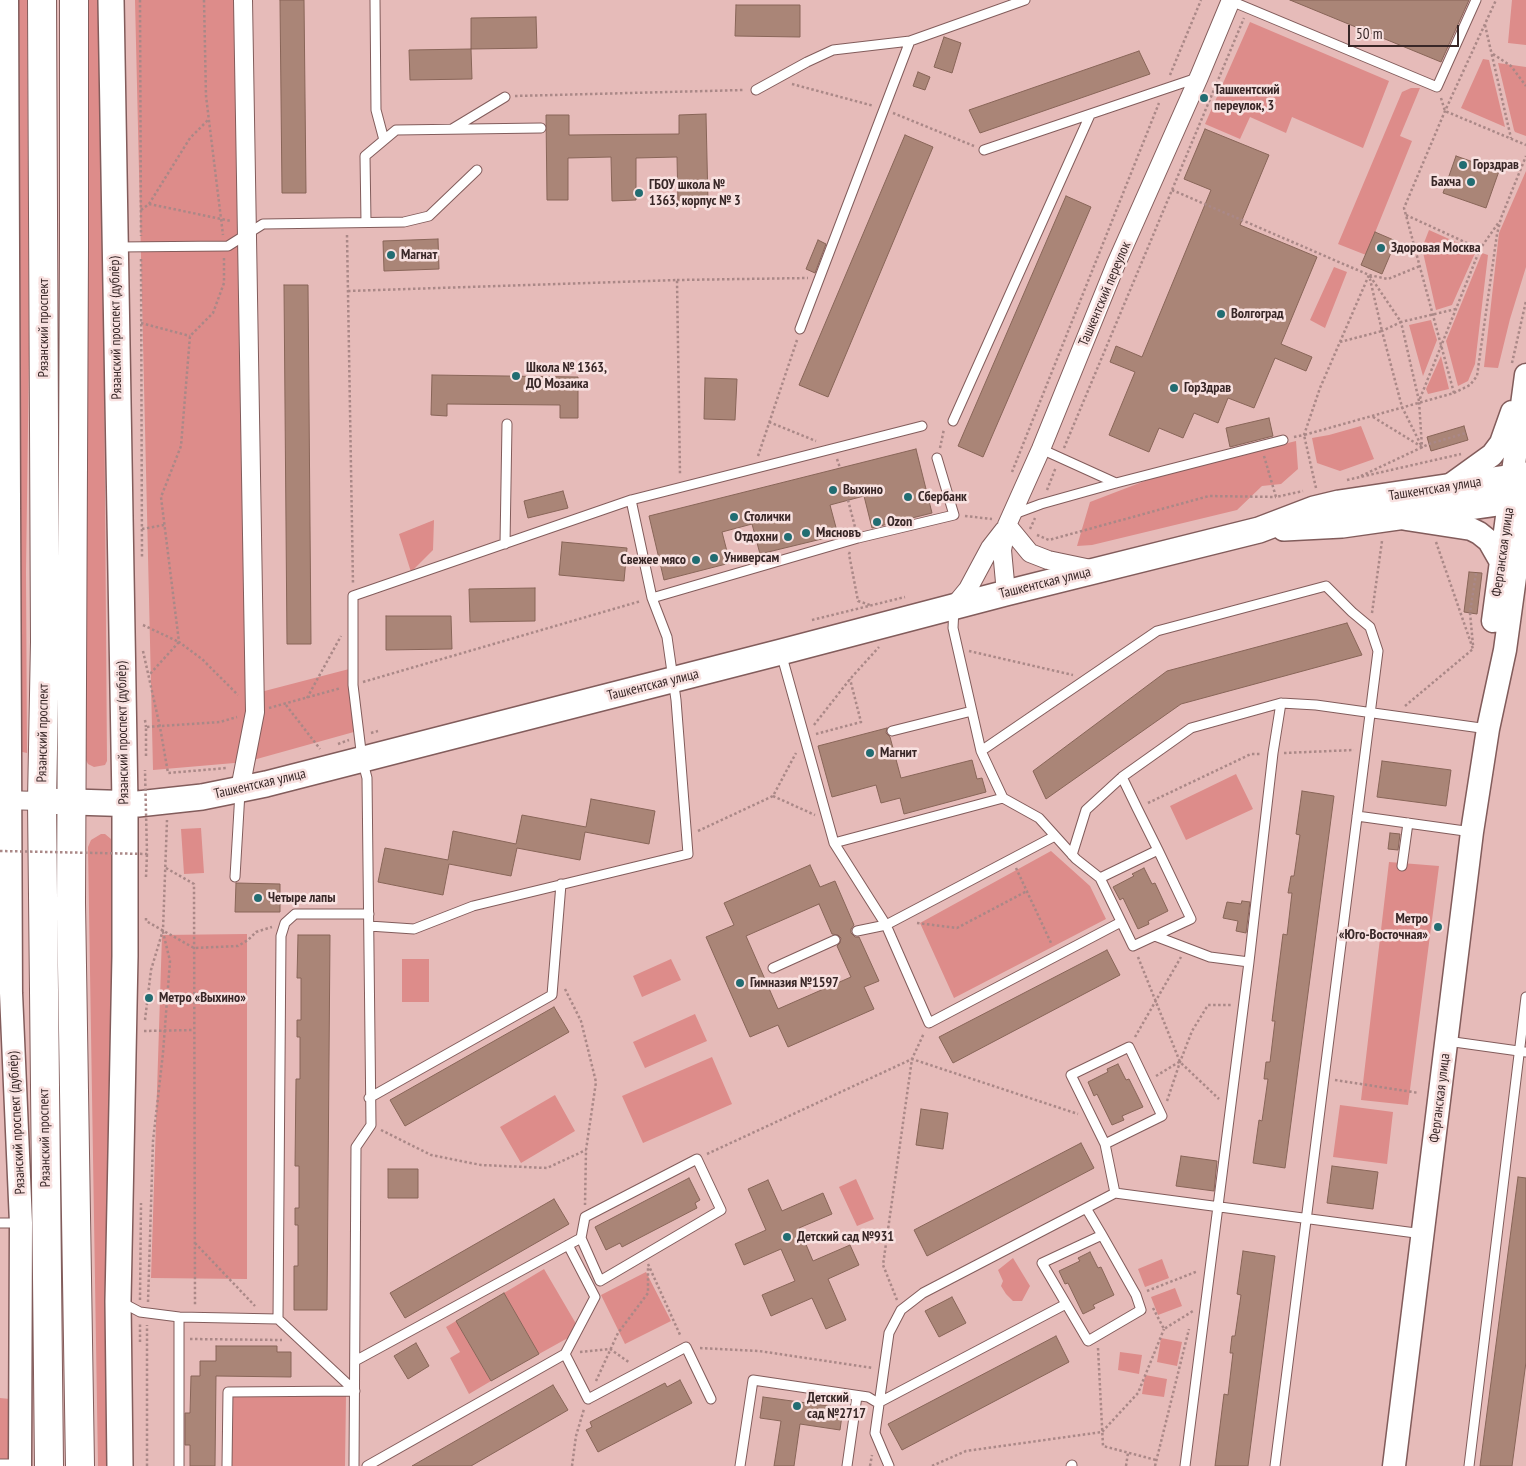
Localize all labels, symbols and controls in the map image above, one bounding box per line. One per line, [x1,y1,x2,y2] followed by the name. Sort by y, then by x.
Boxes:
[1351,15,1462,47] scale bar
[1356,24,1382,43] text: 50 m
[1214,82,1280,114] place label: Ташкентский переулок, 3
[1198,92,1210,104] marker: Ташкентский переулок, 3
[1473,157,1519,173] place label: Горздрав
[1457,159,1469,171] marker: Горздрав
[1431,174,1461,190] place label: Бахча
[1465,176,1477,188] marker: Бахча
[649,177,741,210] place label: ГБОУ школа № 1363, корпус № 3
[633,187,645,199] marker: ГБОУ школа № 1363, корпус № 3
[1075,239,1135,349] street label: Ташкентский переулок
[1391,240,1481,256] place label: Здоровая Москва
[1375,242,1387,254] marker: Здоровая Москва
[401,247,437,263] place label: Магнат
[385,249,397,261] marker: Магнат
[106,256,126,400] street label: Рязанский проспект (дублёр)
[36,279,52,377] street label: Рязанский проспект
[1231,306,1284,322] place label: Волгоград
[1215,308,1227,320] marker: Волгоград
[526,360,607,392] place label: Школа № 1363, ДО Мозаика
[510,370,522,382] marker: Школа № 1363, ДО Мозаика
[1184,380,1231,396] place label: ГорЗдрав
[1168,382,1180,394] marker: ГорЗдрав
[1388,473,1482,505] street label: Ташкентская улица
[843,482,883,498] place label: Выхино
[827,484,839,496] marker: Выхино
[918,489,967,505] place label: Сбербанк
[902,491,914,503] marker: Сбербанк
[1488,506,1518,598] street label: Ферганская улица
[744,509,791,525] place label: Столички
[728,511,740,523] marker: Столички
[887,514,912,530] place label: Ozon
[871,516,883,528] marker: Ozon
[816,525,861,541] place label: Мясновъ
[800,527,812,539] marker: Мясновъ
[734,529,778,545] place label: Отдохни
[782,531,794,543] marker: Отдохни
[724,550,779,566] place label: Универсам
[620,552,686,568] place label: Свежее мясо
[708,552,720,564] marker: Универсам
[690,554,702,566] marker: Свежее мясо
[998,564,1092,602] street label: Ташкентская улица
[113,661,133,805] street label: Рязанский проспект (дублёр)
[606,666,700,704] street label: Ташкентская улица
[34,683,52,783] street label: Рязанский проспект
[880,745,917,761] place label: Магнит
[864,747,876,759] marker: Магнит
[213,765,307,803] street label: Ташкентская улица
[268,890,336,906] place label: Четыре лапы
[252,892,264,904] marker: Четыре лапы
[1339,911,1428,944] place label: Метро «Юго-Восточная»
[1432,921,1444,933] marker: Метро «Юго-Восточная»
[750,975,839,991] place label: Гимназия №1597
[734,977,746,989] marker: Гимназия №1597
[159,990,246,1006] place label: Метро «Выхино»
[143,992,155,1004] marker: Метро «Выхино»
[5,1051,29,1195] street label: Рязанский проспект (дублёр)
[1426,1052,1454,1144] street label: Ферганская улица
[36,1088,54,1188] street label: Рязанский проспект
[797,1229,894,1245] place label: Детский сад №931
[781,1231,793,1243] marker: Детский сад №931
[807,1390,866,1422] place label: Детский сад №2717
[791,1400,803,1412] marker: Детский сад №2717

